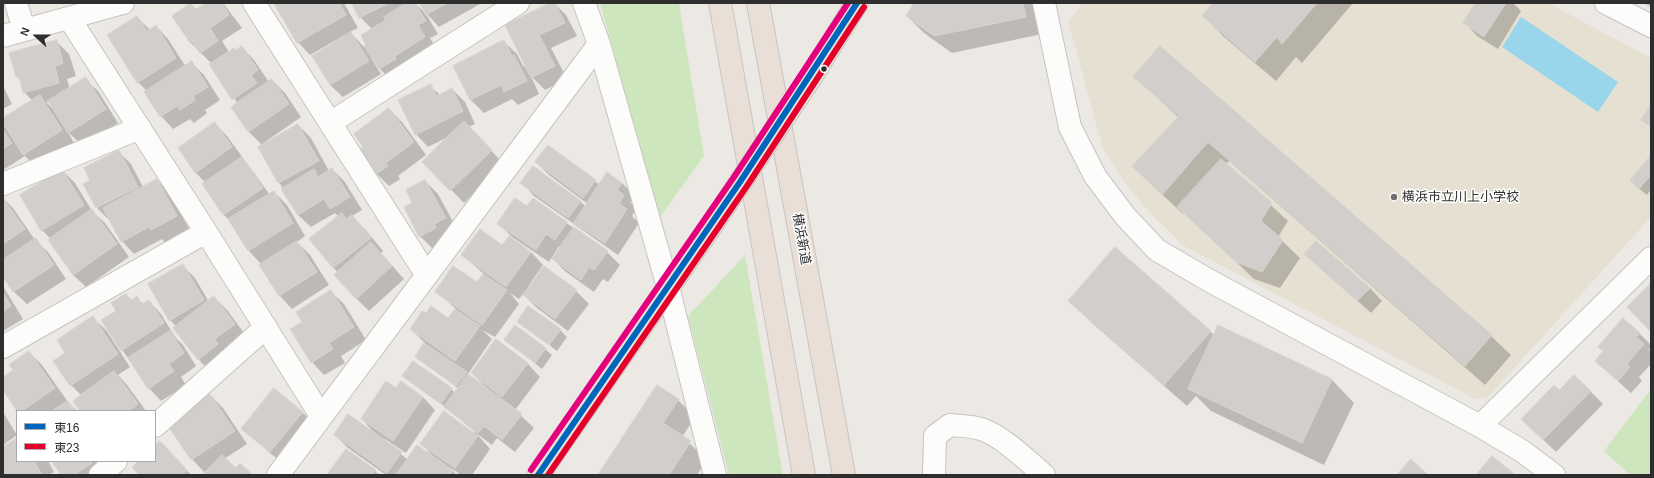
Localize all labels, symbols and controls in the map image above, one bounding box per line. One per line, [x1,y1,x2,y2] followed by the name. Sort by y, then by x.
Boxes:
[16,16,56,56] north arrow
[18,26,32,38] text: N
[819,64,829,74] unlabelled marker
[1402,189,1519,205] place label: 横浜市立川上小学校
[1389,192,1399,202] marker: 横浜市立川上小学校
[789,212,813,266] street label: 横浜新道
[16,410,156,462] legend
[54,421,79,435] text: 東16
[54,441,79,455] text: 東23

